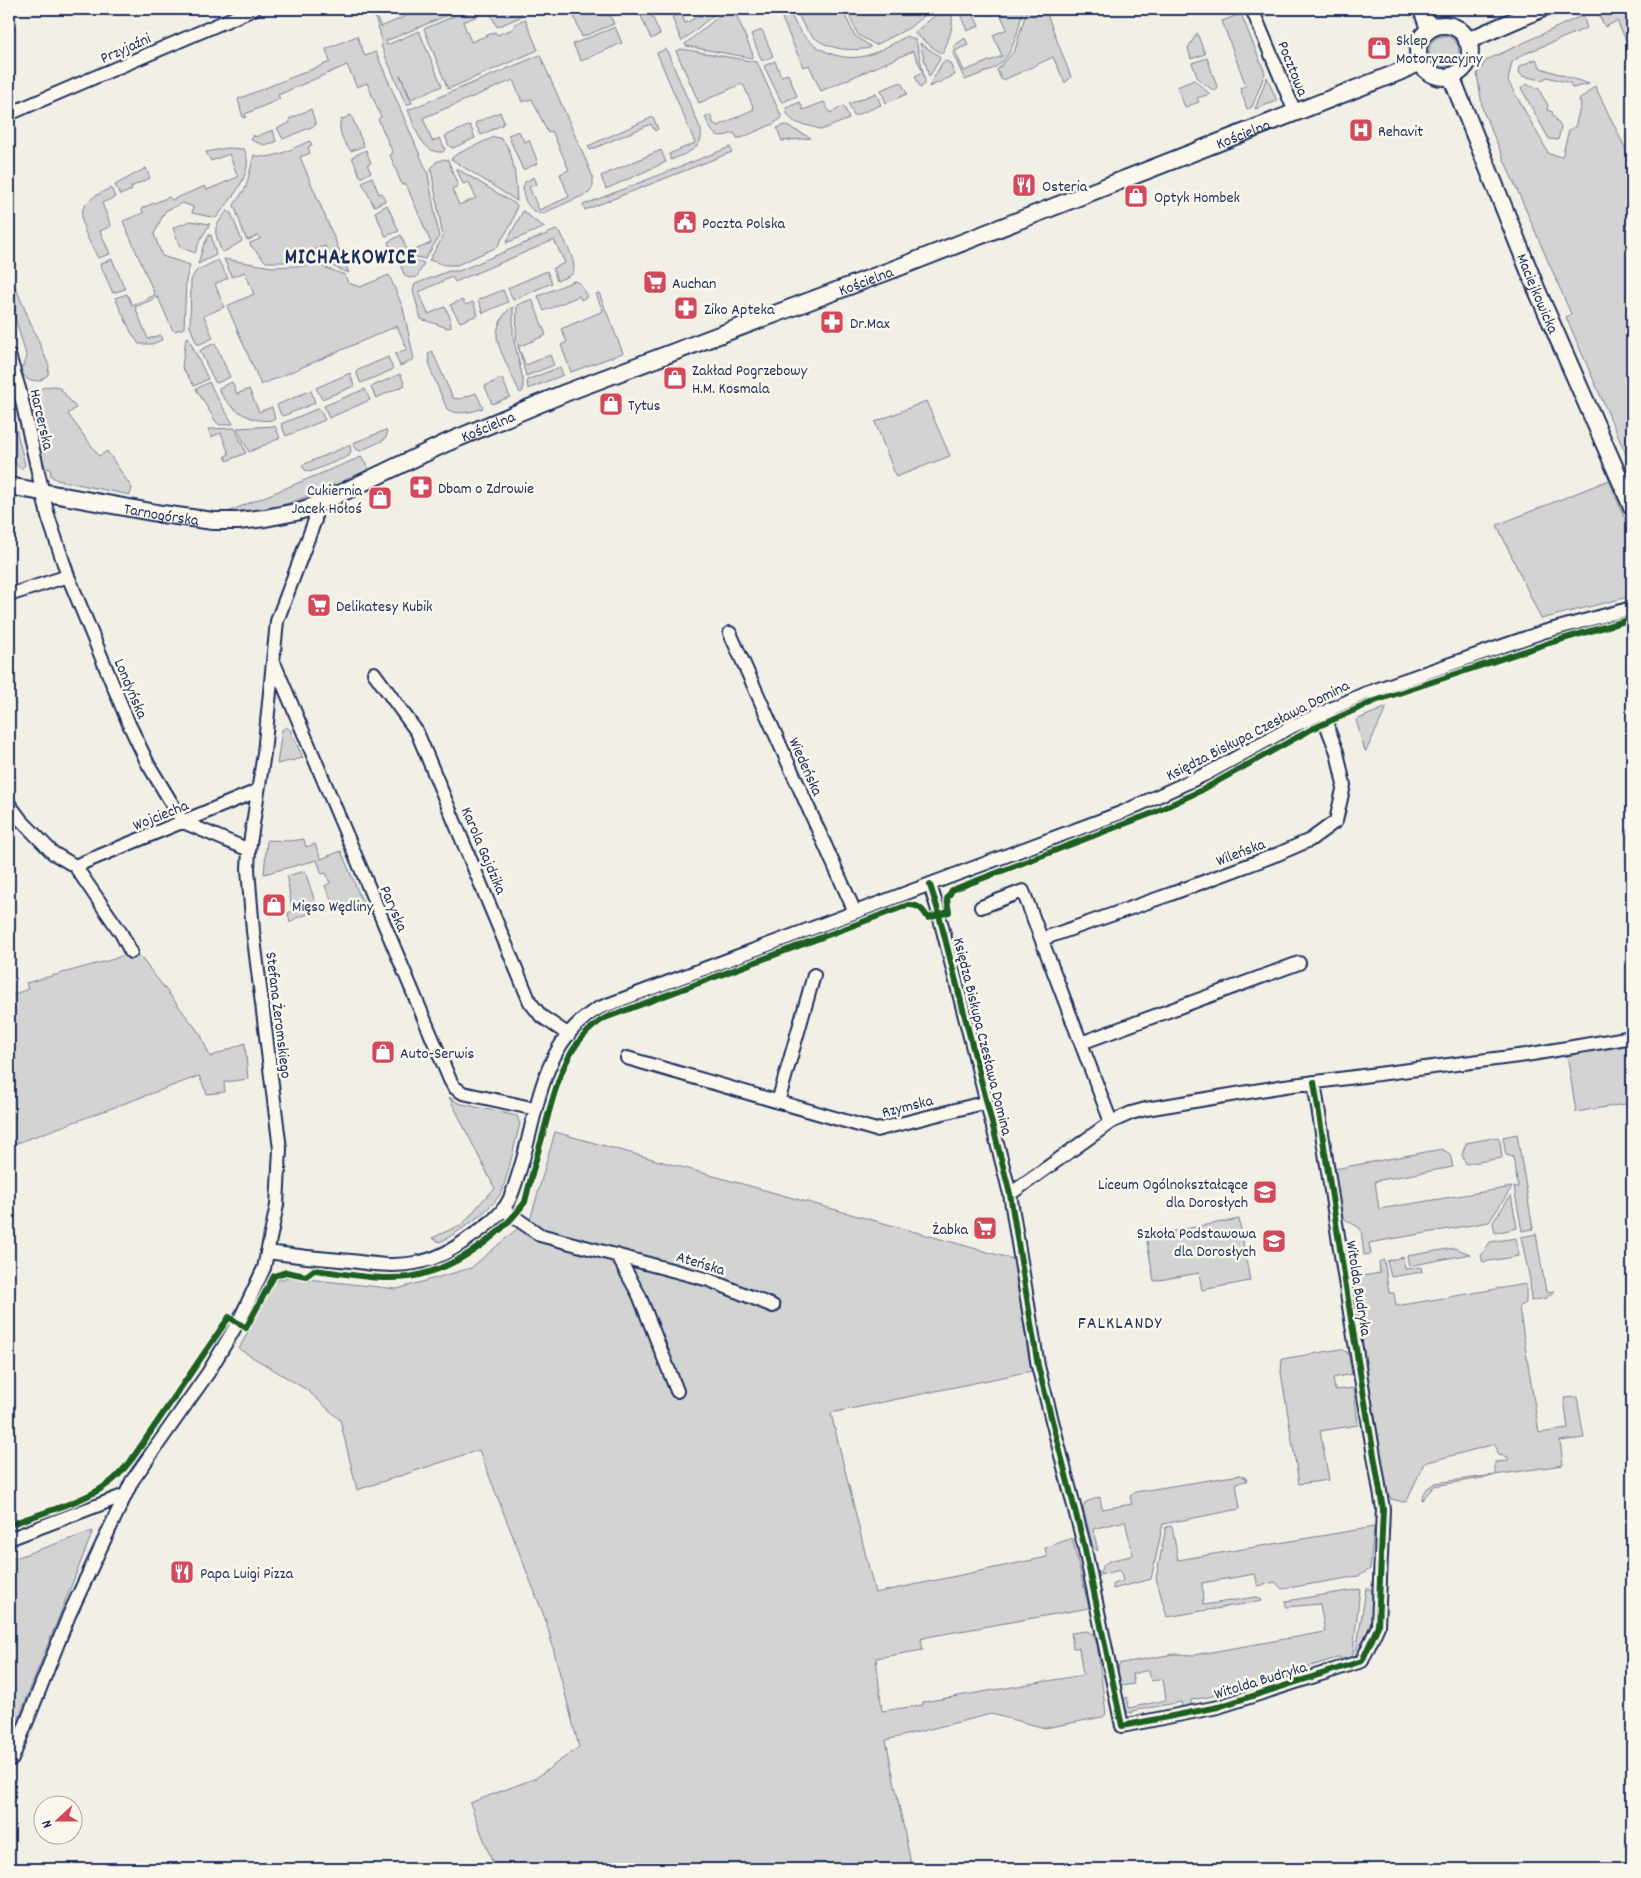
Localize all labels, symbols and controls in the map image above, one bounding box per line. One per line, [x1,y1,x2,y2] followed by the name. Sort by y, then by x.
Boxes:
[97,28,155,71] street label: Przyjaźni
[1396,30,1483,71] place label: Sklep Motoryzacyjny
[1366,35,1392,61] shop icon: Sklep Motoryzacyjny
[1270,38,1313,100] street label: Pocztowa
[1213,114,1275,156] street label: Kościelna
[1348,117,1374,143] hospital icon: Rehavit
[1378,121,1423,144] place label: Rehavit
[1011,172,1037,198] restaurant icon: Osteria
[1042,176,1088,199] place label: Osteria
[1123,183,1149,209] shop icon: Optyk Hombek
[1154,187,1240,210] place label: Optyk Hombek
[672,209,698,235] public building icon: Poczta Polska
[702,213,785,236] place label: Poczta Polska
[285,244,417,274] district label: MICHAŁKOWICE
[1509,250,1564,338] street label: Maciejkowicka
[836,261,897,303] street label: Kościelna
[642,269,668,295] supermarket icon: Auchan
[672,273,716,296] place label: Auchan
[673,295,699,321] pharmacy icon: Ziko Apteka
[704,299,775,322] place label: Ziko Apteka
[819,309,845,335] pharmacy icon: Dr.Max
[850,313,890,336] place label: Dr.Max
[692,360,808,401] place label: Zakład Pogrzebowy H.M. Kosmala
[662,365,688,391] shop icon: Zakład Pogrzebowy H.M. Kosmala
[22,387,59,453] street label: Harcerska
[598,391,624,417] shop icon: Tytus
[628,395,661,418] place label: Tytus
[458,406,519,449] street label: Kościelna
[408,474,434,500] pharmacy icon: Dbam o Zdrowie
[438,478,534,501] place label: Dbam o Zdrowie
[292,480,362,521] place label: Cukiernia Jacek Hołoś
[367,485,393,511] shop icon: Cukiernia Jacek Hołoś
[122,498,200,533] street label: Tarnogórska
[306,592,332,618] supermarket icon: Delikatesy Kubik
[336,596,433,619] place label: Delikatesy Kubik
[107,655,153,723] street label: Londyńska
[1162,675,1354,788] street label: Księdza Biskupa Czesława Domina
[782,734,828,800] street label: Wiedeńska
[130,795,193,838] street label: Wojciecha
[454,804,512,899] street label: Karola Gajdzika
[1213,833,1269,873] street label: Wileńska
[373,882,413,936] street label: Paryska
[261,892,287,918] shop icon: Mięso Wędliny
[292,896,374,919] place label: Mięso Wędliny
[946,935,1017,1138] street label: Księdza Biskupa Czesława Domina
[258,951,297,1080] street label: Stefana Żeromskiego
[370,1039,396,1065] shop icon: Auto-Serwis
[400,1043,474,1066] place label: Auto-Serwis
[880,1090,936,1125] street label: Rzymska
[1098,1174,1248,1215] place label: Liceum Ogólnokształcące dla Dorosłych
[1252,1179,1278,1205] school or university icon: Liceum Ogólnokształcące dla Dorosłych
[972,1215,998,1241] supermarket icon: Żabka
[932,1219,968,1242] place label: Żabka
[1137,1223,1256,1264] place label: Szkoła Podstawowa dla Dorosłych
[1261,1228,1287,1254] school or university icon: Szkoła Podstawowa dla Dorosłych
[1339,1239,1376,1338] street label: Witolda Budryka
[673,1246,728,1283] street label: Ateńska
[1078,1312,1163,1337] district label: FALKLANDY
[169,1559,195,1585] restaurant icon: Papa Luigi Pizza
[200,1563,294,1586] place label: Papa Luigi Pizza
[1211,1656,1311,1706] street label: Witolda Budryka
[32,1796,82,1846] north arrow
[37,1817,58,1831] text: N

